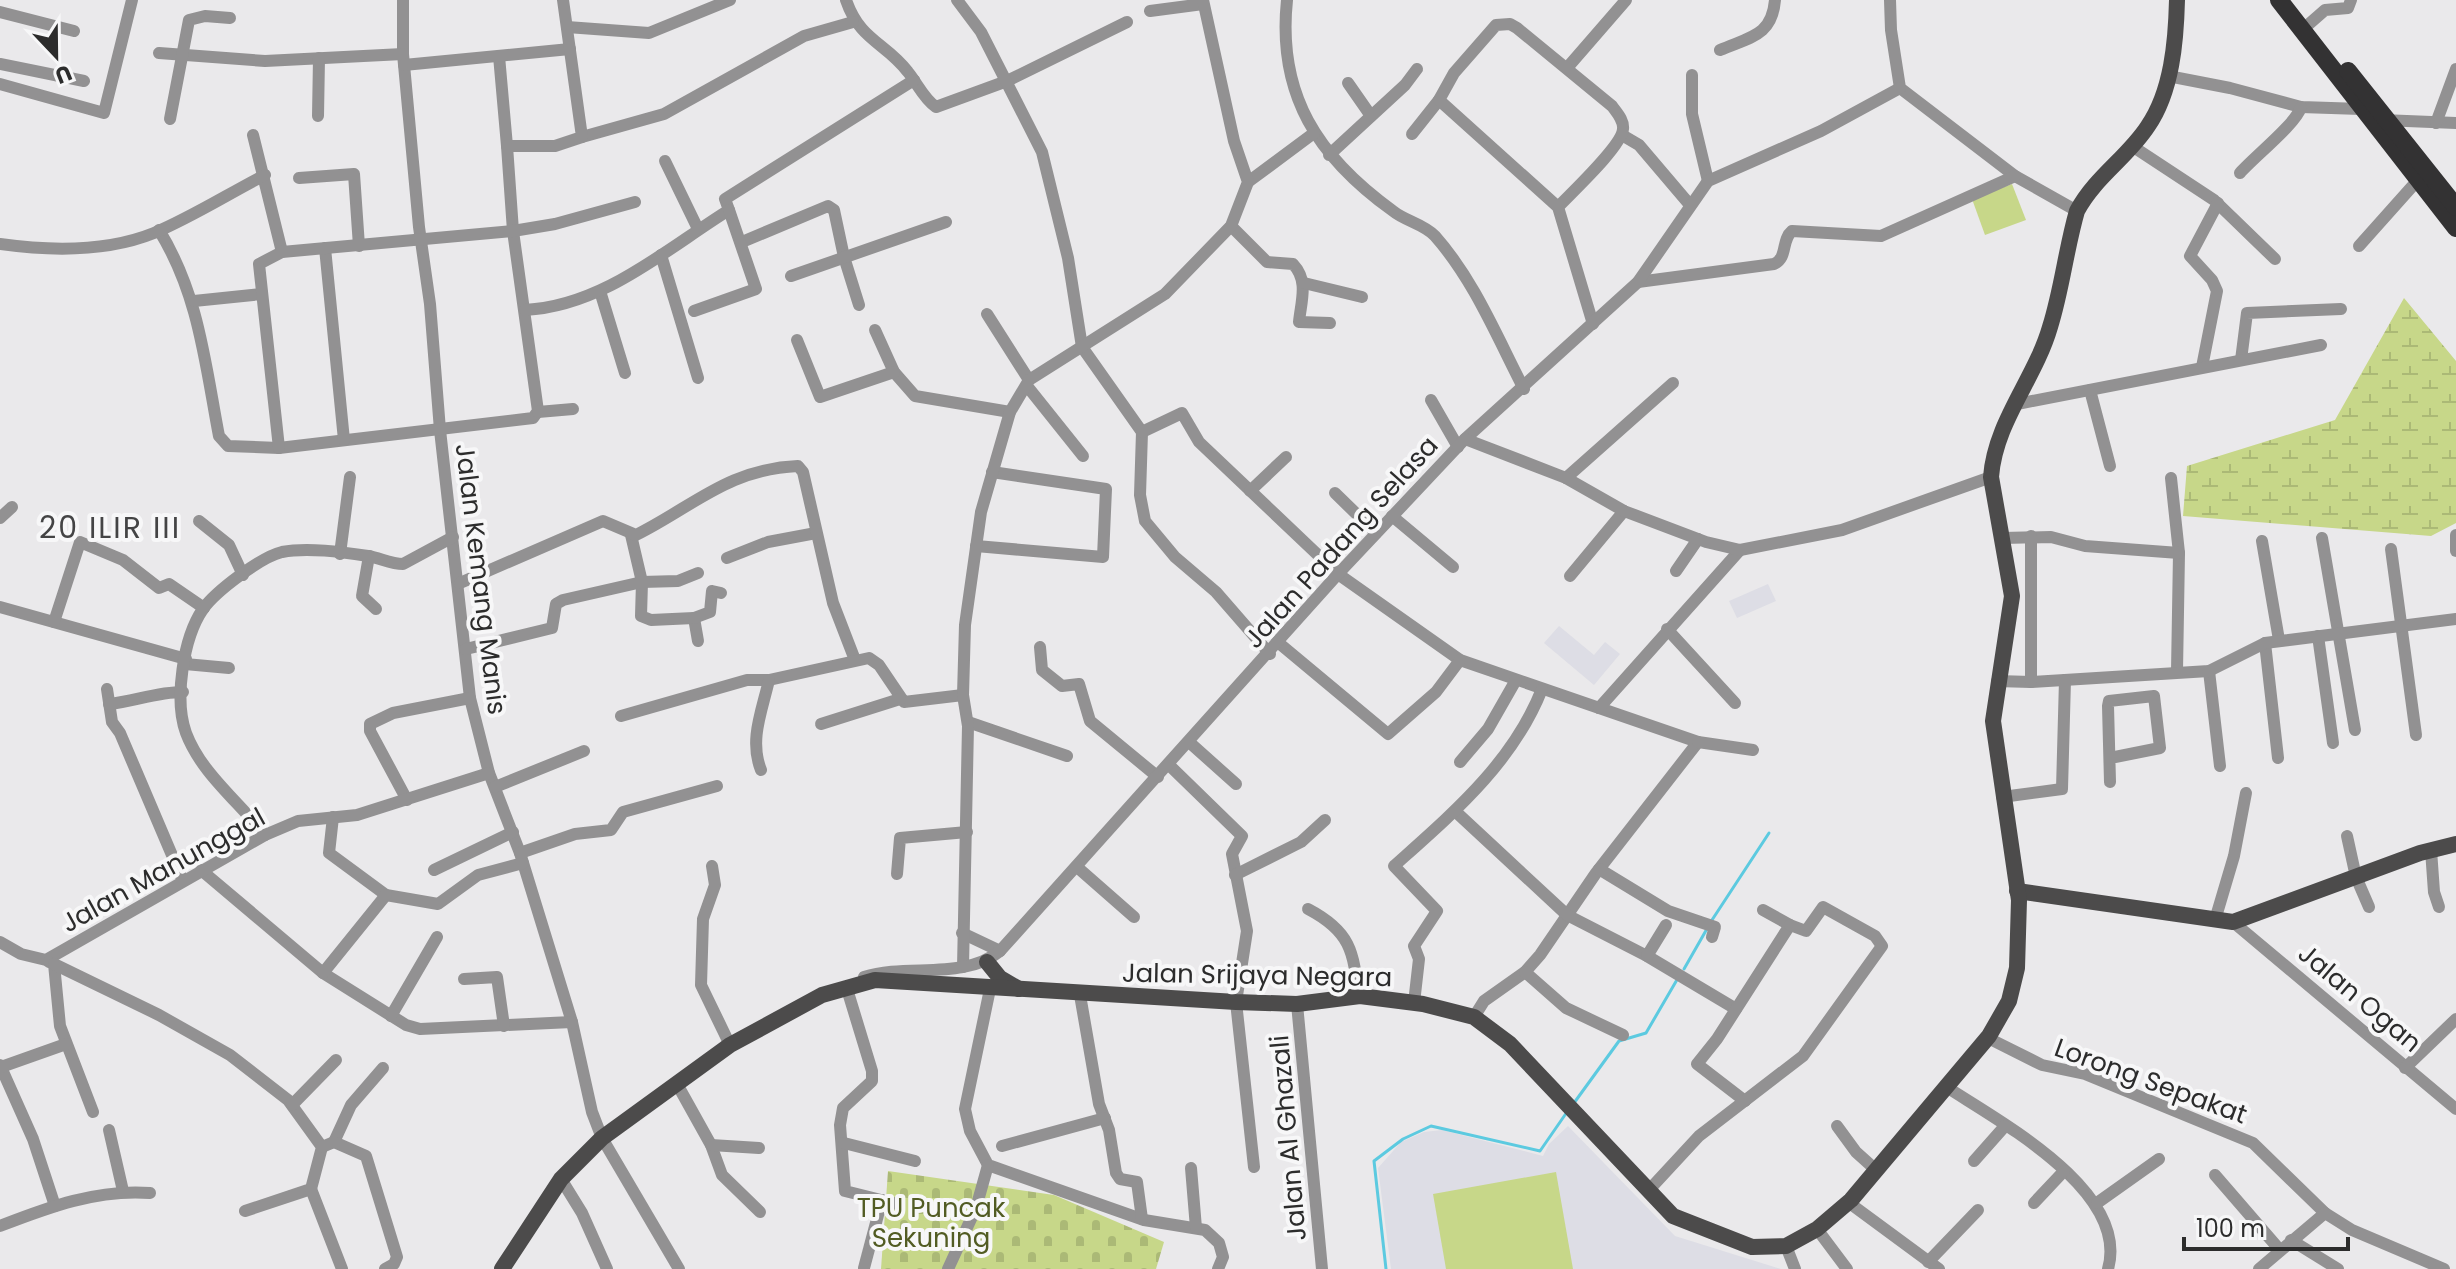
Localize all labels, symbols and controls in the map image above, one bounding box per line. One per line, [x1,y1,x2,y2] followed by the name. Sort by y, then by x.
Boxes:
[16,16,96,96] north arrow
[50,57,76,91] text: U
[1236,428,1446,656] street label: Jalan Padang Selasa
[447,441,515,717] street label: Jalan Kemang Manis
[39,506,181,549] district label: 20 ILIR III
[55,799,271,941] street label: Jalan Manunggal
[2291,936,2429,1060] street label: Jalan Ogan
[1122,955,1392,995] street label: Jalan Srijaya Negara
[2050,1029,2252,1133] street label: Lorong Sepakat
[1261,1034,1315,1242] street label: Jalan Al Ghazali
[857,1190,1006,1256] park label: TPU Puncak Sekuning
[2184,1201,2348,1251] scale bar
[2196,1212,2265,1245] text: 100 m

